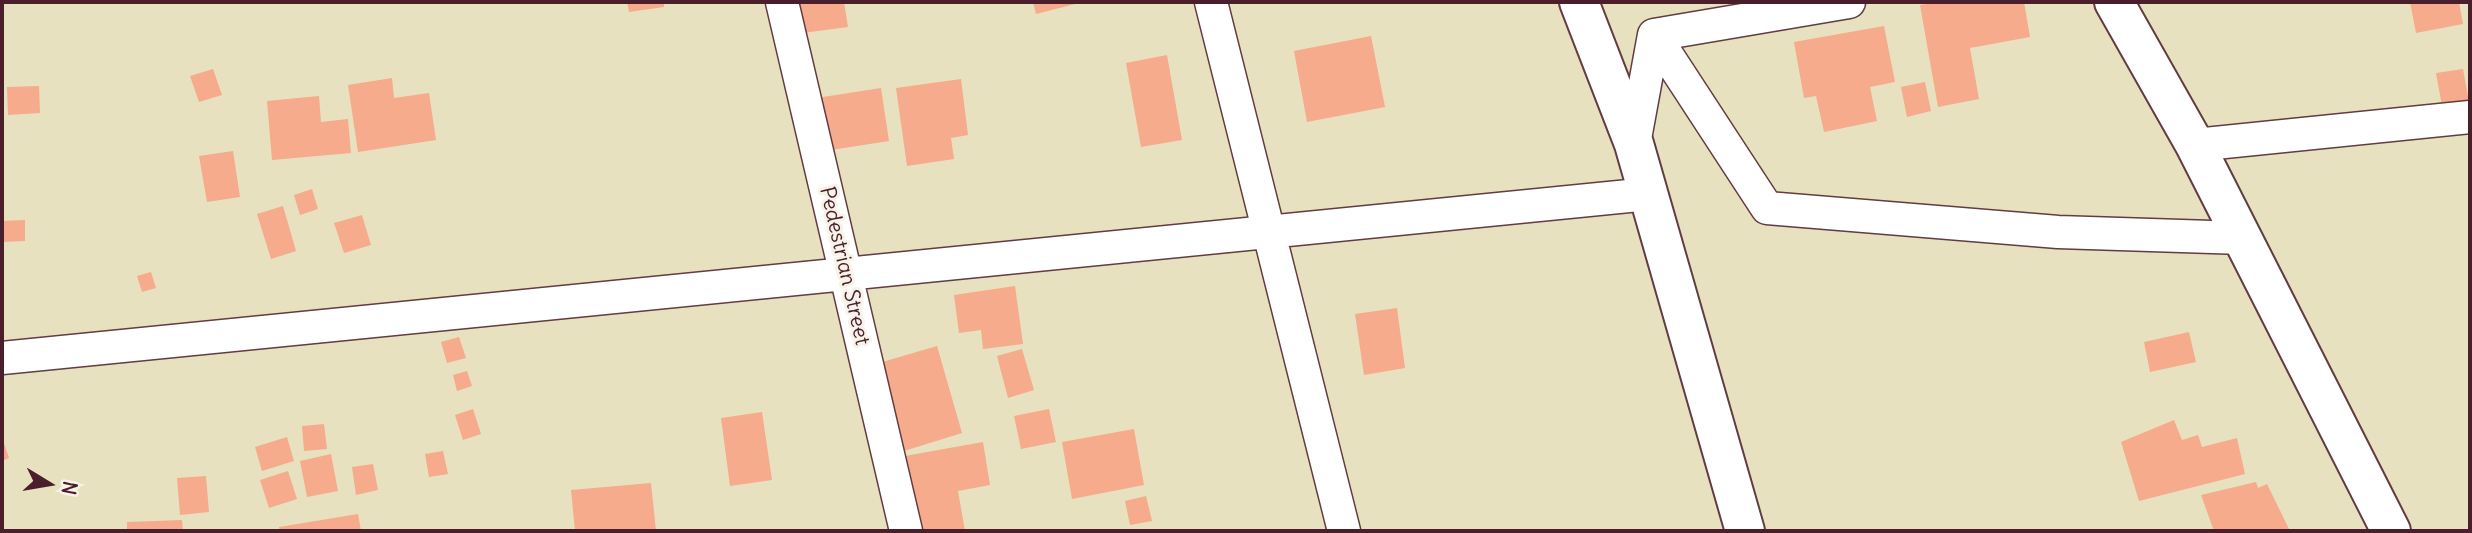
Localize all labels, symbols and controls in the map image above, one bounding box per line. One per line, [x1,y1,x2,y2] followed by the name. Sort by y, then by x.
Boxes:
[814,184,874,348] street label: Pedestrian Street
[14,449,84,519] north arrow
[57,479,83,497] text: N

